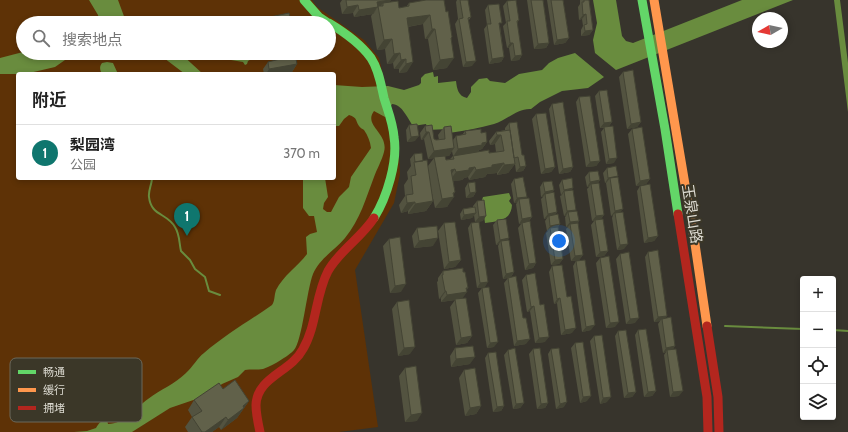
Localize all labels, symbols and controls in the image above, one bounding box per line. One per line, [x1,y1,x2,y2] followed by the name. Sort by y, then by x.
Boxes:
[752,12,788,48] north arrow
[16,16,336,60] search box
[30,27,52,49] icon: search
[62,31,122,49] text: 搜索地点
[32,90,66,110] text: 附近
[70,136,115,154] text: 梨园湾
[43,145,47,161] text: 1
[283,145,320,161] text: 370 m
[70,156,96,172] text: 公园
[678,183,706,245] street label: 玉泉山路
[174,203,200,236] pin: 1
[549,231,569,251] your location
[800,276,836,420] map controls
[800,276,836,312] button: +
[800,312,836,348] button: −
[800,348,836,384] button: locate
[10,358,142,422] legend
[43,365,65,379] text: 畅通
[43,383,65,397] text: 缓行
[800,384,836,420] button: layers
[43,401,65,415] text: 拥堵

